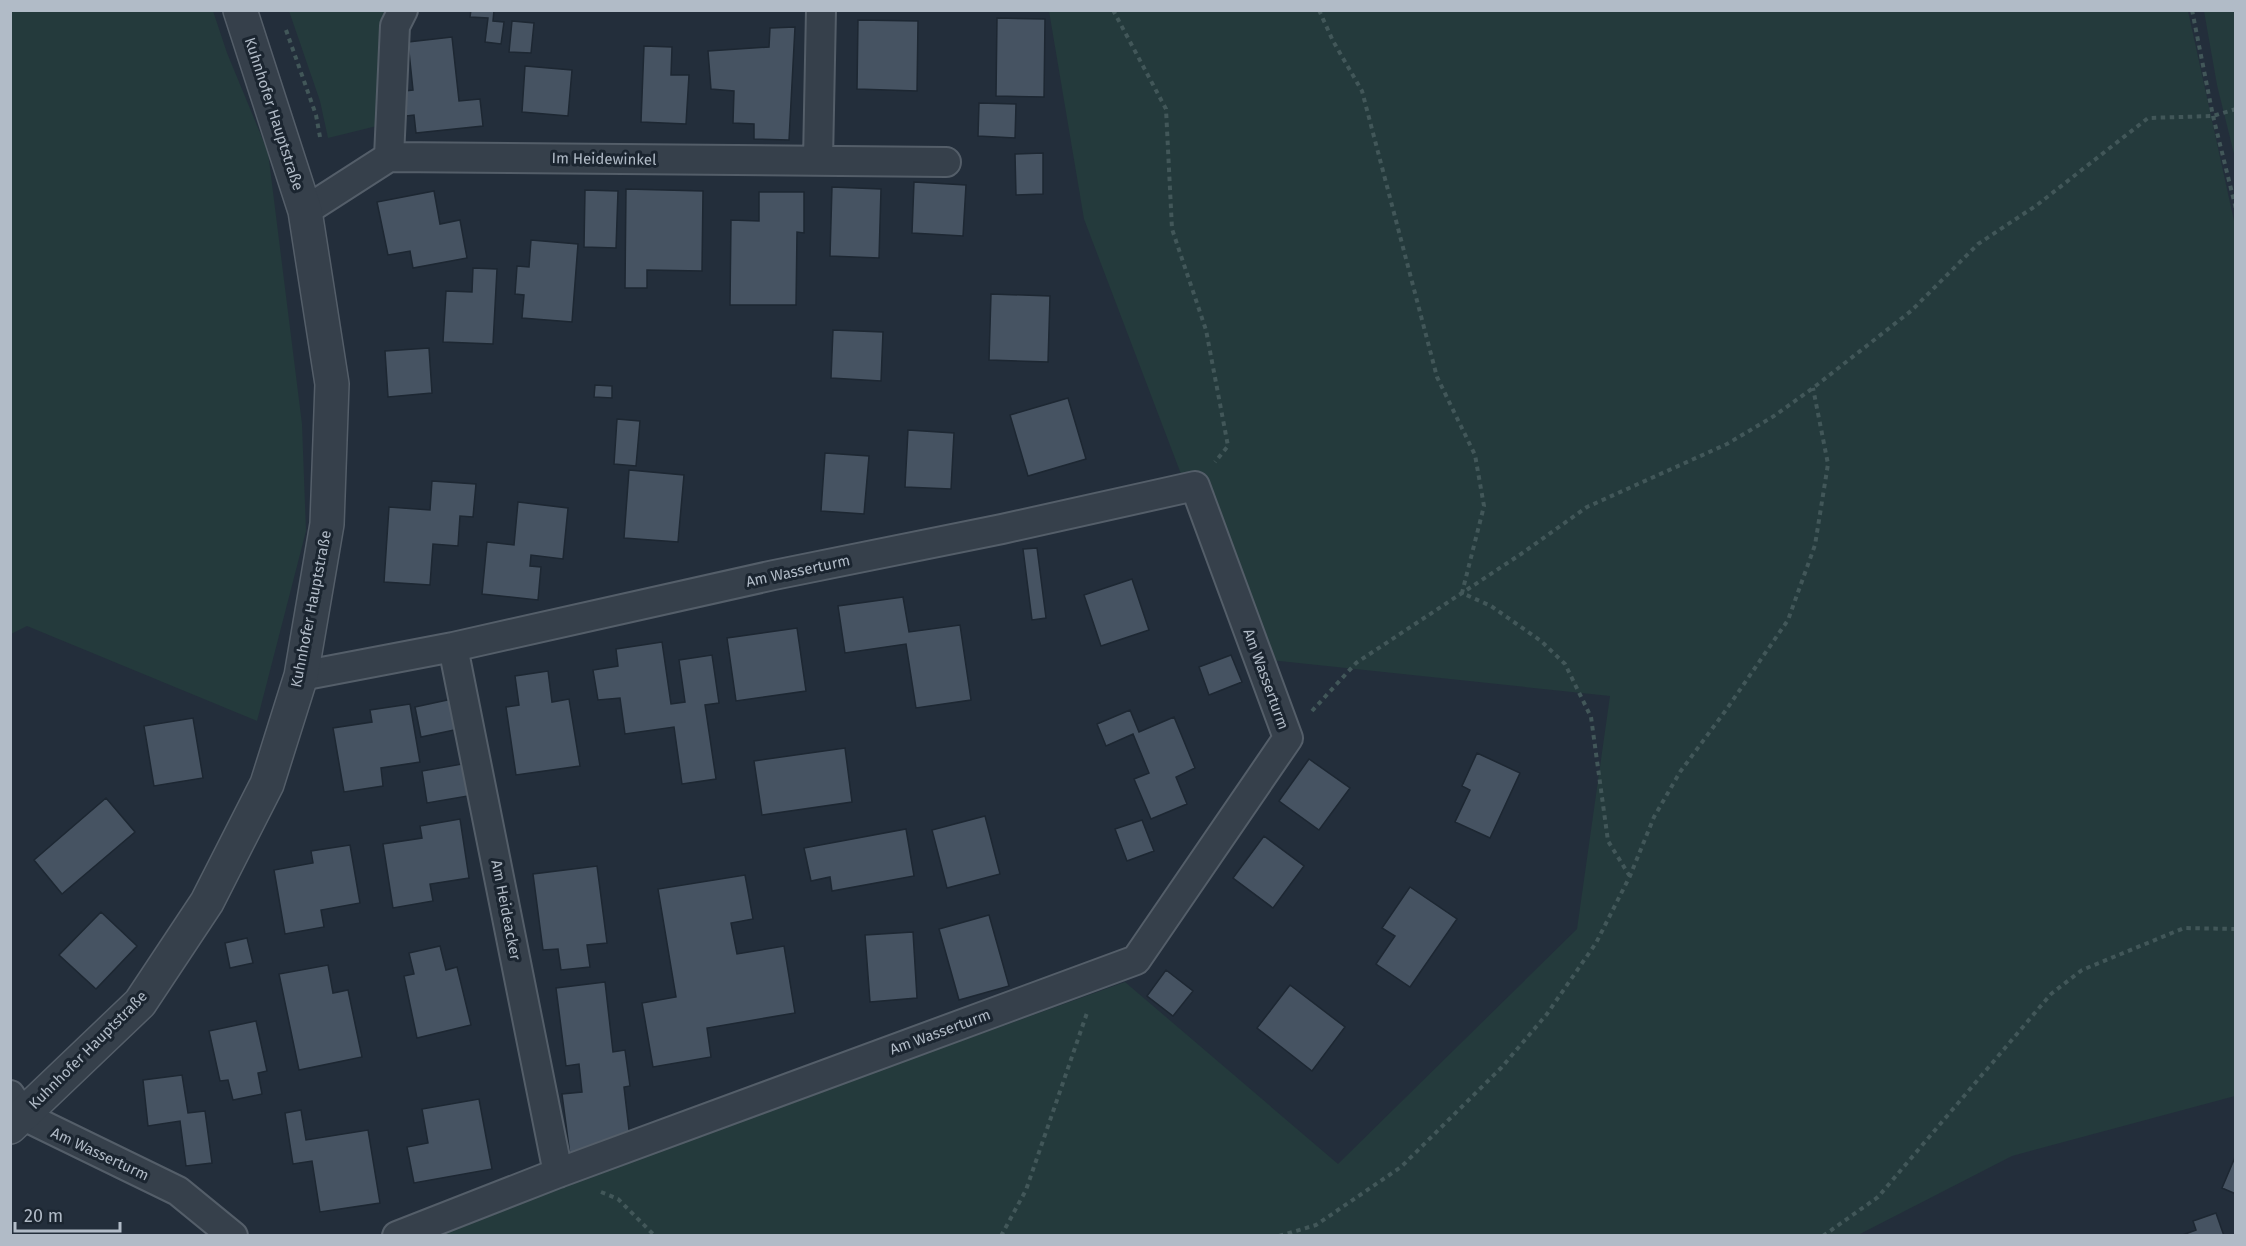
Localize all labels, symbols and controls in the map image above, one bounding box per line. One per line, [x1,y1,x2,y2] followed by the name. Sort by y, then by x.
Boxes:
[241,35,307,193] street label: Kuhnhofer Hauptstraße
[551,149,657,169] street label: Im Heidewinkel
[287,529,335,689] street label: Kuhnhofer Hauptstraße
[744,551,852,591] street label: Am Wasserturm
[1239,626,1293,732] street label: Am Wasserturm
[487,858,525,962] street label: Am Heideacker
[25,987,151,1113] street label: Kuhnhofer Hauptstraße
[887,1005,993,1059] street label: Am Wasserturm
[48,1123,152,1185] street label: Am Wasserturm
[15,1195,120,1233] scale bar
[24,1205,63,1227] text: 20 m

